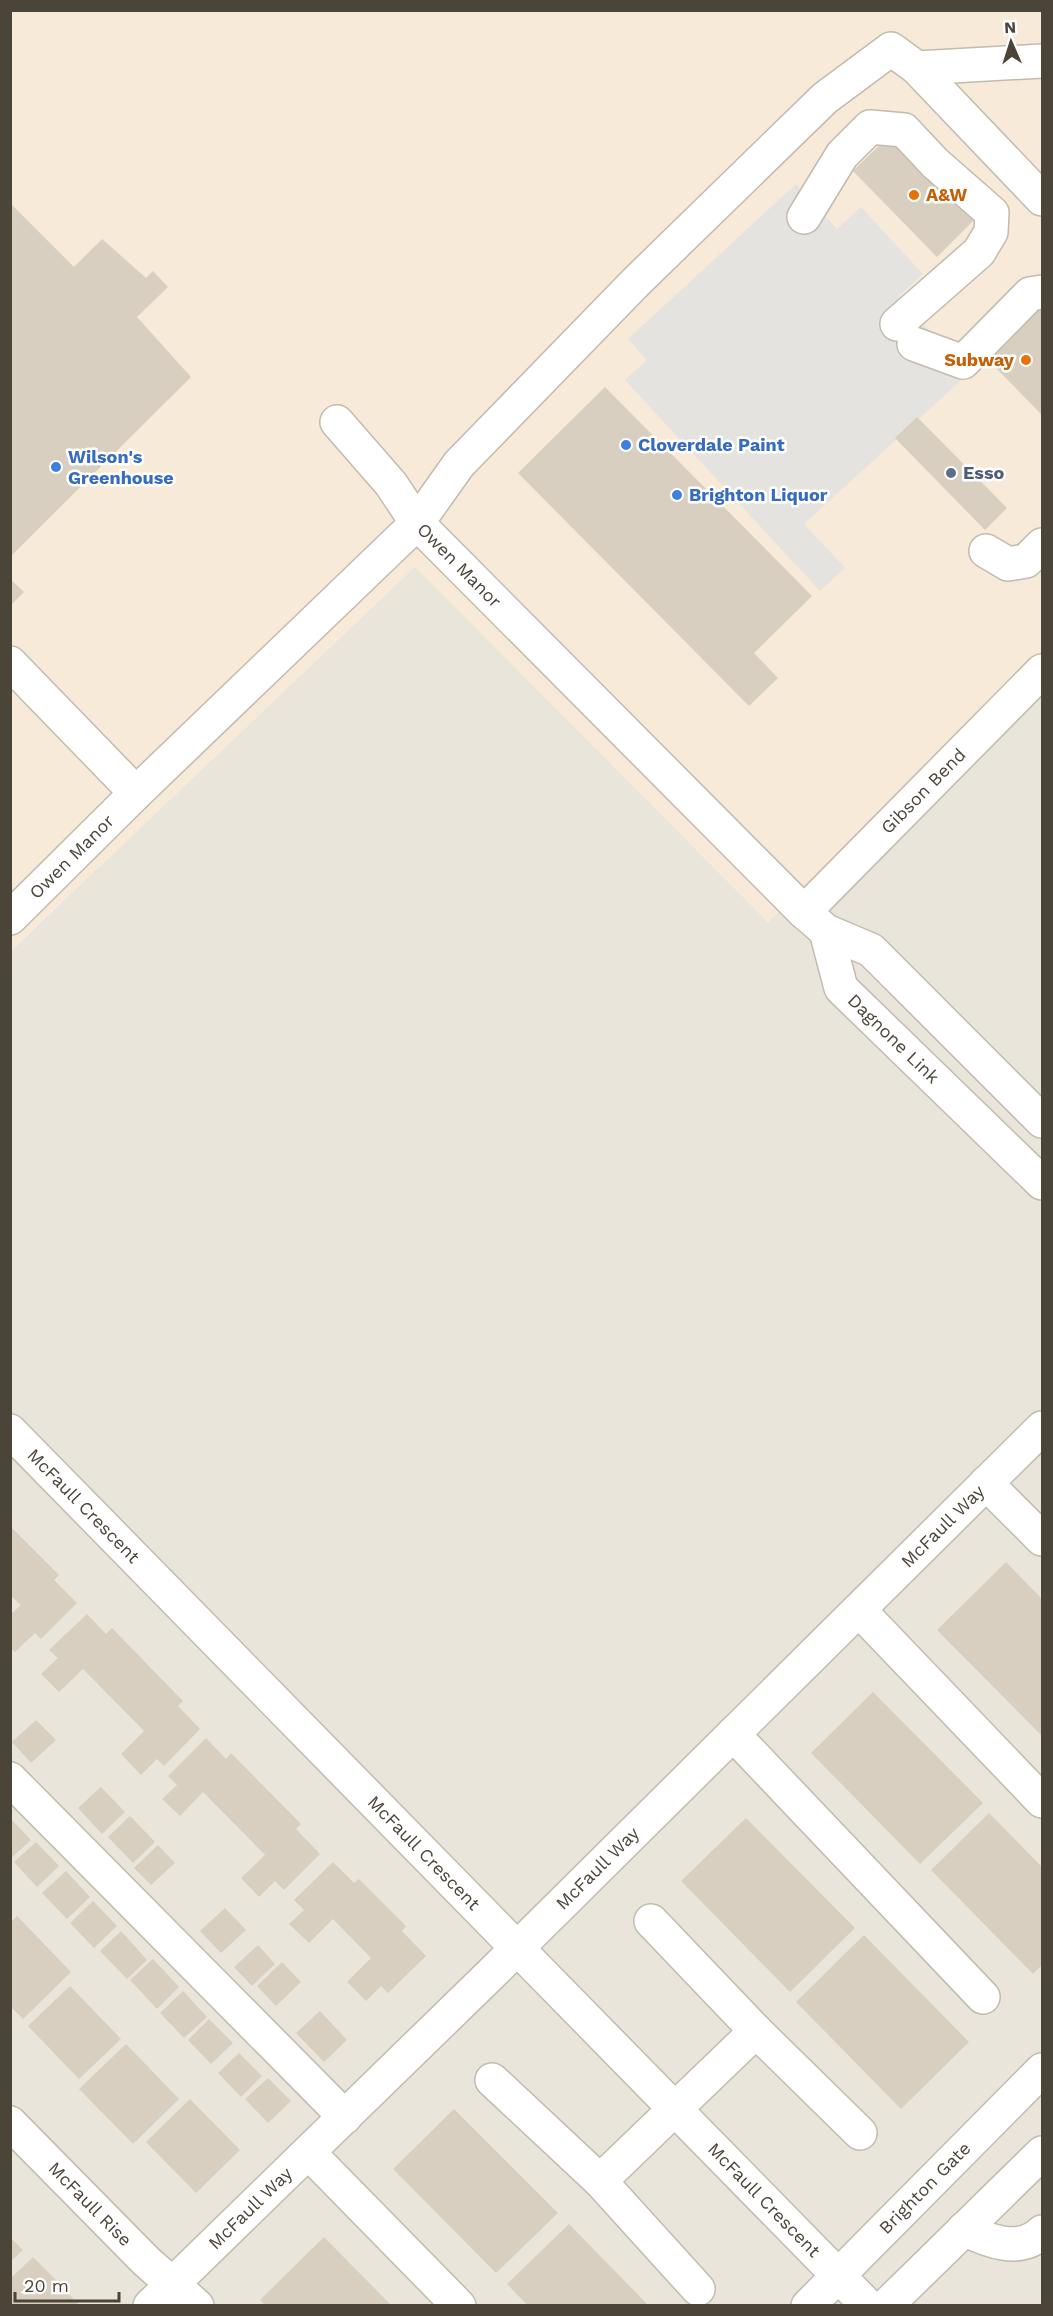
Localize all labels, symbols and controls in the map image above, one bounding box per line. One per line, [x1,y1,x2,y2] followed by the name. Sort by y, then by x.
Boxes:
[981,12,1041,72] north arrow
[1004,18,1017,37] text: N
[926,184,967,205] place label: A&W
[907,188,921,202] marker: A&W
[944,349,1015,370] place label: Subway
[1019,353,1033,367] marker: Subway
[638,434,785,455] place label: Cloverdale Paint
[619,438,633,452] marker: Cloverdale Paint
[68,446,174,488] place label: Wilson's Greenhouse
[49,460,63,474] marker: Wilson's Greenhouse
[963,462,1004,483] place label: Esso
[944,466,958,480] marker: Esso
[689,484,828,505] place label: Brighton Liquor
[670,488,684,502] marker: Brighton Liquor
[413,518,506,612] street label: Owen Manor
[877,744,970,838] street label: Gibson Bend
[25,810,118,903] street label: Owen Manor
[844,989,944,1088] street label: Dagnone Link
[23,1444,145,1567] street label: McFaull Crescent
[897,1480,989,1572] street label: McFaull Way
[364,1791,485,1914] street label: McFaull Crescent
[551,1822,644,1914] street label: McFaull Way
[874,2137,975,2238] street label: Brighton Gate
[704,2138,825,2261] street label: McFaull Crescent
[44,2157,136,2250] street label: McFaull Rise
[204,2162,297,2253] street label: McFaull Way
[15,2265,118,2303] scale bar
[24,2275,69,2296] text: 20 m

